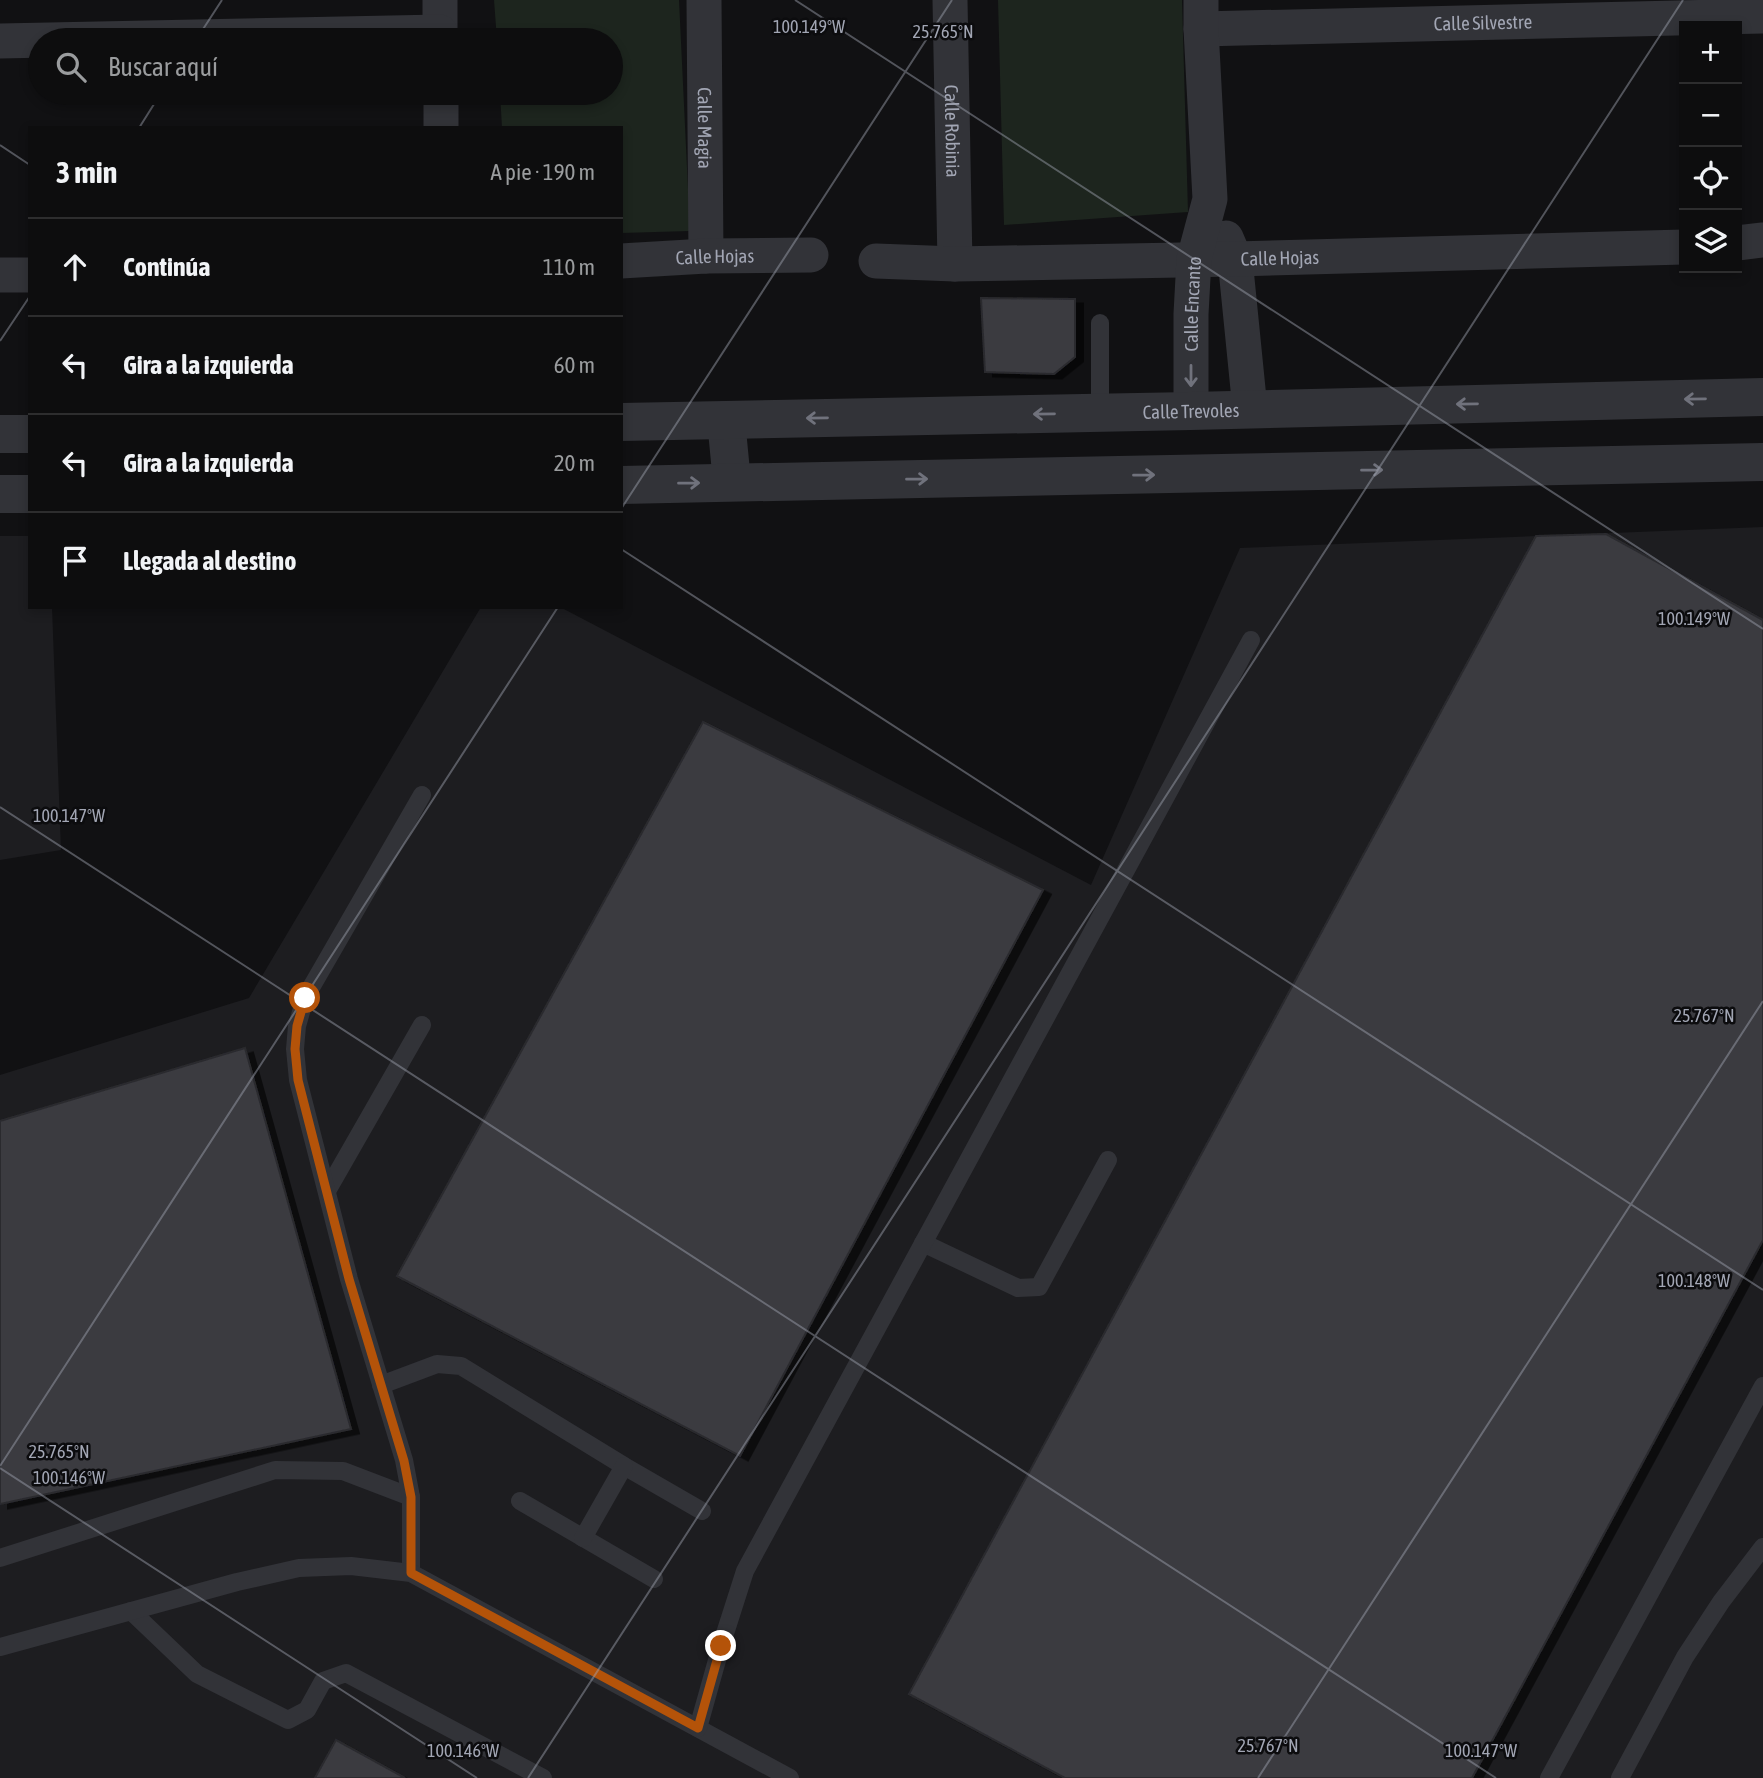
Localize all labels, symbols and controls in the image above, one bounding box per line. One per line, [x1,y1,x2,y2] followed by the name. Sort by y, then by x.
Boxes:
[1433,10,1532,35] street label: Calle Silvestre
[773,16,845,37] text: 100.149°W
[912,21,974,42] text: 25.765°N
[1679,21,1742,273] map controls
[1679,21,1742,84] button: +
[28,28,623,105] search box
[52,48,90,86] icon: search
[108,52,218,82] text: Buscar aquí
[941,84,964,178] street label: Calle Robinia
[1679,84,1742,147] button: −
[694,87,716,169] street label: Calle Magia
[1679,147,1742,210] button: locate
[56,155,117,189] text: 3 min
[491,159,595,185] text: A pie · 190 m
[1679,210,1742,273] button: layers
[675,245,754,269] street label: Calle Hojas
[1240,246,1320,270] street label: Calle Hojas
[56,248,94,286] icon: ahead
[123,252,210,282] text: Continúa
[543,254,595,280] text: 110 m
[1180,256,1205,352] street label: Calle Encanto
[56,346,94,384] icon: left
[123,350,294,380] text: Gira a la izquierda
[554,352,595,378] text: 60 m
[1184,364,1198,387] one-way arrow
[1684,392,1707,406] one-way arrow
[1456,397,1479,411] one-way arrow
[1142,399,1240,423] street label: Calle Trevoles
[1033,407,1056,420] one-way arrow
[805,411,828,425] one-way arrow
[56,444,94,482] icon: left
[123,448,294,478] text: Gira a la izquierda
[554,450,595,476] text: 20 m
[1360,463,1383,476] one-way arrow
[1133,468,1156,481] one-way arrow
[905,472,928,486] one-way arrow
[678,476,701,490] one-way arrow
[56,542,94,580] icon: arrive
[123,546,296,576] text: Llegada al destino
[1658,608,1730,629] text: 100.149°W
[33,805,105,826] text: 100.147°W
[289,982,320,1013] route start
[1673,1005,1735,1026] text: 25.767°N
[1658,1270,1730,1291] text: 100.148°W
[28,1441,90,1462] text: 25.765°N
[33,1467,105,1488] text: 100.146°W
[705,1630,736,1661] route end
[1237,1735,1299,1756] text: 25.767°N
[427,1740,499,1761] text: 100.146°W
[1445,1740,1517,1761] text: 100.147°W

